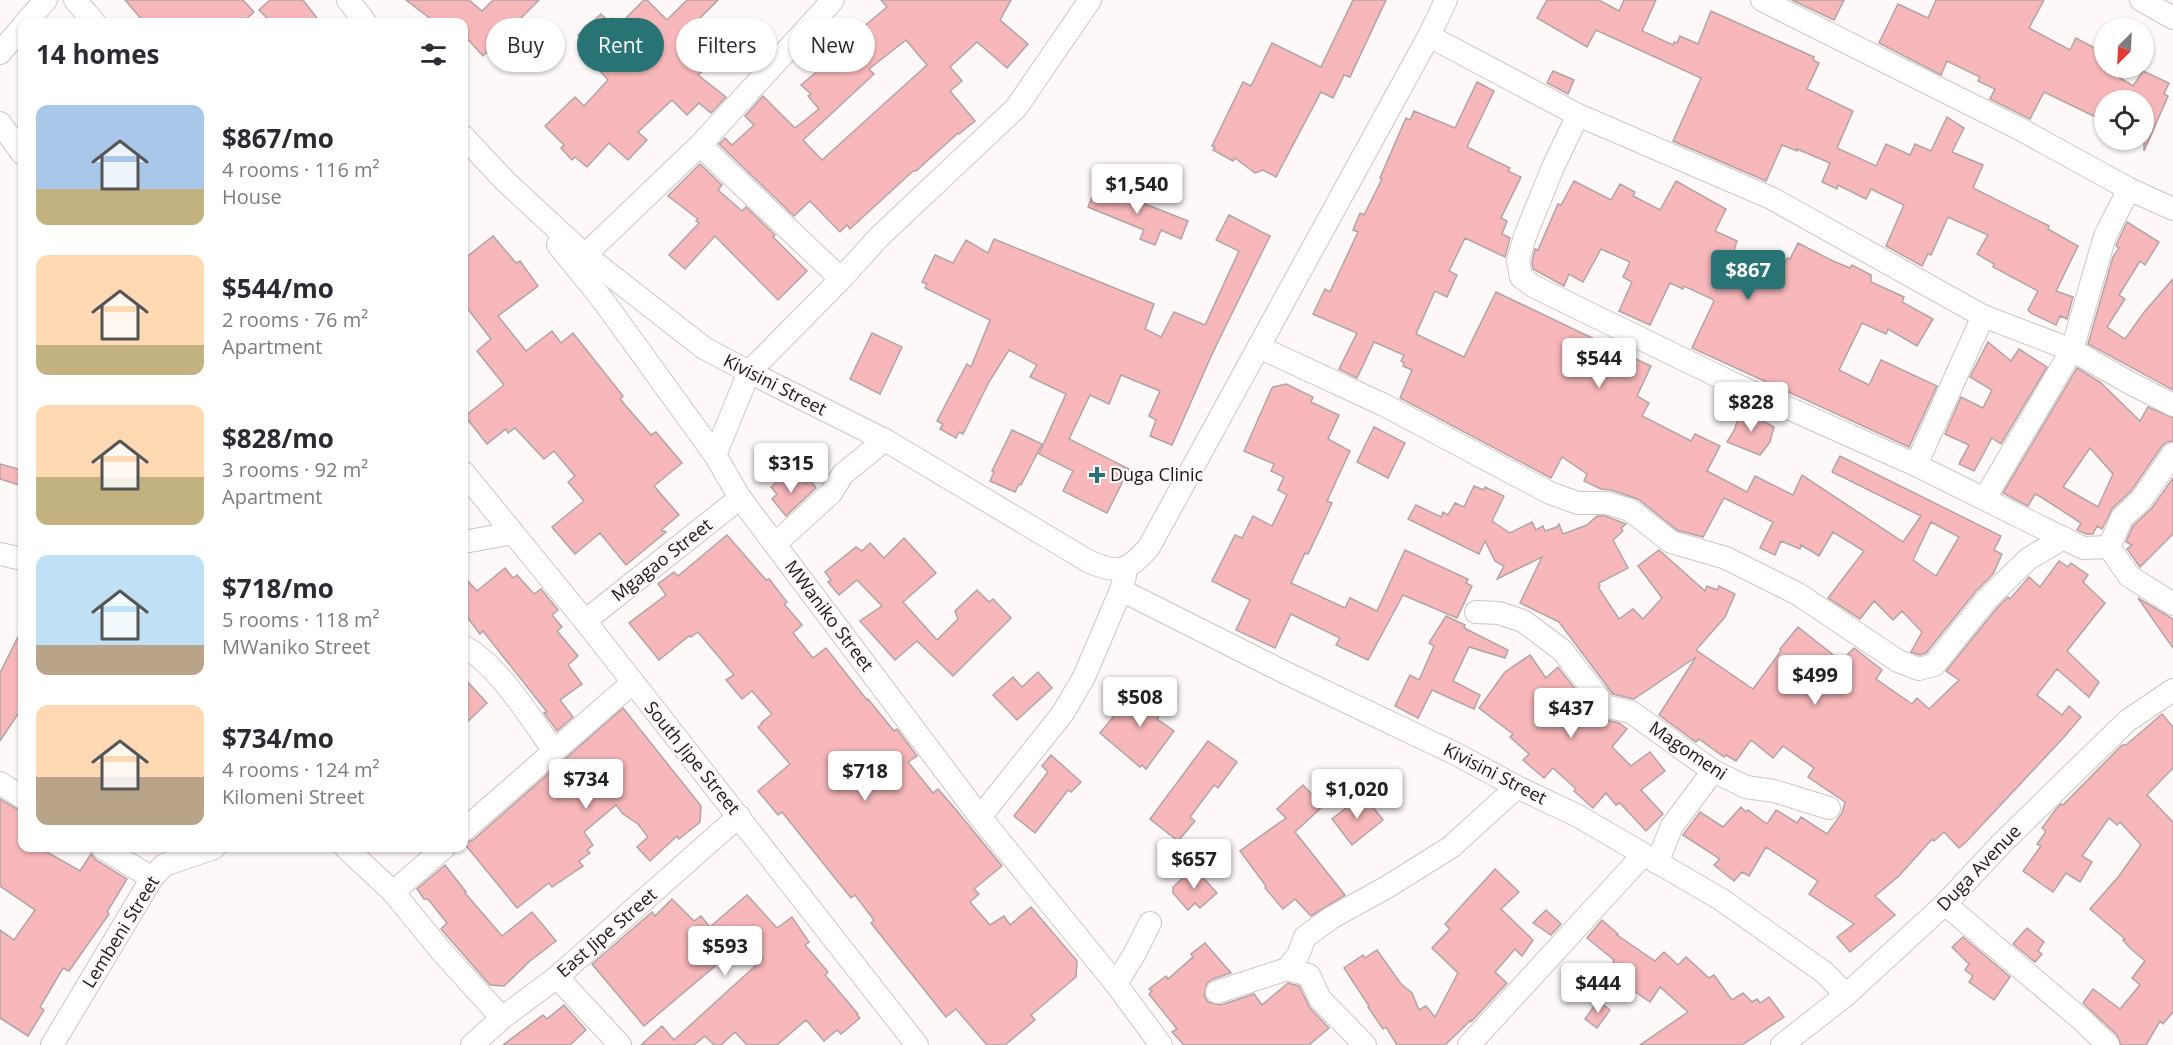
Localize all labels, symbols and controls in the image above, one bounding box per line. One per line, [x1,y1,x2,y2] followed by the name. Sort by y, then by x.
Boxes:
[486,18,565,72] chip: Buy
[577,18,664,72] chip: Rent
[676,18,777,72] chip: Filters
[789,18,875,72] chip: New
[2094,18,2154,78] north arrow
[2094,18,2154,150] map controls
[36,36,160,72] text: 14 homes
[417,38,450,71] icon: filters
[2094,90,2154,150] button: locate
[222,120,334,156] text: $867/mo
[84,129,156,201] icon: home
[222,156,380,183] text: 4 rooms · 116 m²
[1088,164,1186,215] pin: $1,540
[1106,170,1168,197] text: $1,540
[222,183,282,210] text: House
[1712,250,1784,301] pin: $867
[1725,256,1771,283] text: $867
[222,270,334,306] text: $544/mo
[84,279,156,351] icon: home
[222,306,368,333] text: 2 rooms · 76 m²
[222,333,322,360] text: Apartment
[1563,338,1635,389] pin: $544
[1576,344,1622,371] text: $544
[720,348,831,420] street label: Kivisini Street
[1715,382,1787,433] pin: $828
[1728,388,1774,415] text: $828
[222,420,334,456] text: $828/mo
[84,429,156,501] icon: home
[755,443,827,494] pin: $315
[768,449,814,476] text: $315
[222,456,368,483] text: 3 rooms · 92 m²
[1110,462,1204,486] place label: Duga Clinic
[1088,466,1106,484] marker: Duga Clinic
[222,483,322,510] text: Apartment
[606,512,717,606] street label: Mgagao Street
[780,555,880,676] street label: MWaniko Street
[222,570,334,606] text: $718/mo
[84,579,156,651] icon: home
[222,606,380,633] text: 5 rooms · 118 m²
[222,633,370,660] text: MWaniko Street
[1779,655,1851,706] pin: $499
[1792,661,1838,688] text: $499
[1104,677,1176,728] pin: $508
[1117,683,1163,710] text: $508
[1535,688,1607,739] pin: $437
[1548,694,1594,721] text: $437
[640,696,746,819] street label: South Jipe Street
[1645,715,1732,785] street label: Magomeni
[222,720,334,756] text: $734/mo
[84,729,156,801] icon: home
[1440,737,1551,809] street label: Kivisini Street
[829,751,901,802] pin: $718
[222,756,380,783] text: 4 rooms · 124 m²
[842,757,888,784] text: $718
[550,759,622,810] pin: $734
[563,765,609,792] text: $734
[1308,769,1406,820] pin: $1,020
[1326,775,1388,802] text: $1,020
[222,783,365,810] text: Kilomeni Street
[1931,819,2026,916] street label: Duga Avenue
[1158,839,1230,890] pin: $657
[1171,845,1217,872] text: $657
[76,871,164,992] street label: Lembeni Street
[551,882,661,982] street label: East Jipe Street
[689,926,761,977] pin: $593
[702,932,748,959] text: $593
[1562,963,1634,1014] pin: $444
[1575,969,1621,996] text: $444

